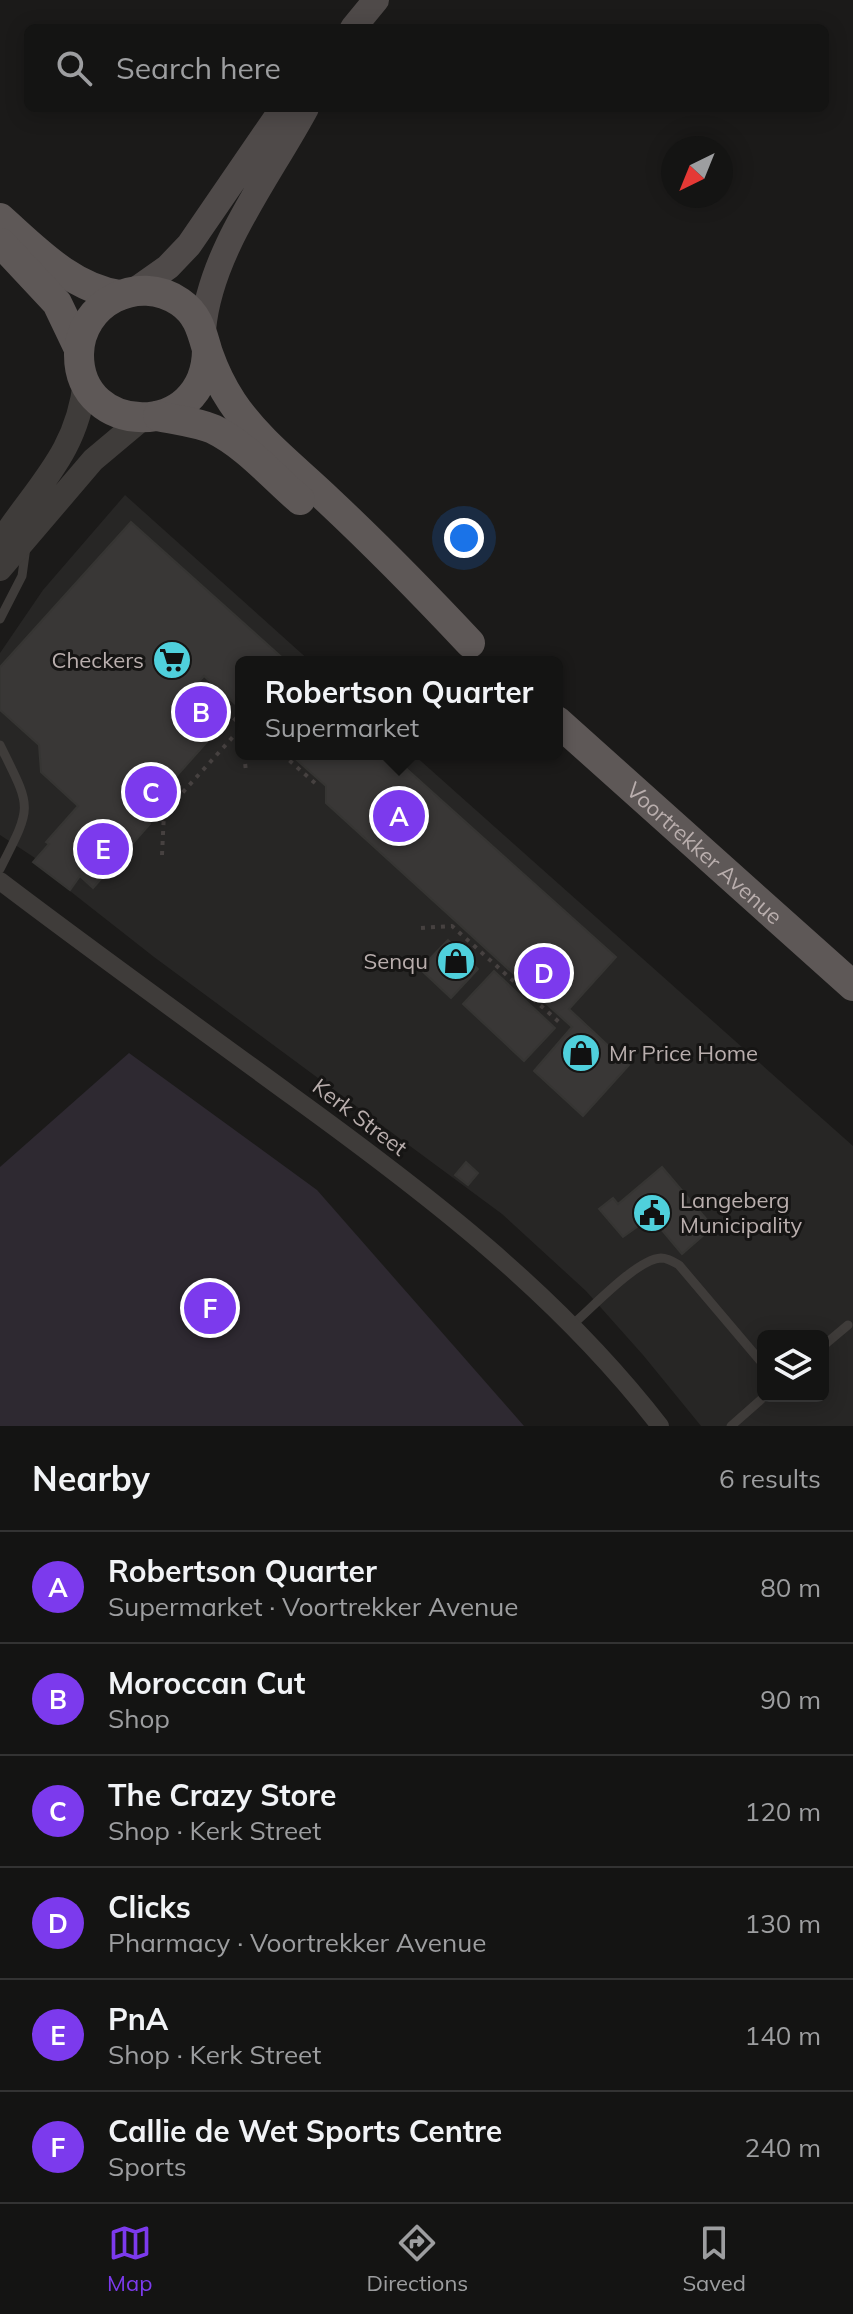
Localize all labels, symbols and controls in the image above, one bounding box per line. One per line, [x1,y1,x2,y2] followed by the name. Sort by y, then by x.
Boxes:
[24,24,829,112] search box
[52,46,96,90] icon: search
[116,49,281,87] text: Search here
[661,136,733,208] north arrow
[444,518,484,558] your location
[151,639,193,681] supermarket icon: Checkers
[51,646,144,674] place label: Checkers
[235,656,563,760] popup
[265,673,533,711] text: Robertson Quarter
[175,682,227,742] pin: B
[265,711,419,744] text: Supermarket
[125,762,177,822] pin: C
[621,776,788,930] street label: Voortrekker Avenue
[373,786,425,846] pin: A
[77,819,129,879] pin: E
[435,940,477,982] shop icon: Senqu
[518,943,570,1003] pin: D
[364,947,428,975] place label: Senqu
[560,1032,602,1074] shop icon: Mr Price Home
[609,1039,758,1067] place label: Mr Price Home
[307,1072,413,1162] street label: Kerk Street
[680,1186,803,1239] place label: Langeberg Municipality
[631,1192,673,1234] public building icon: Langeberg Municipality
[184,1278,236,1338] pin: F
[757,1330,829,1402] map controls
[757,1330,829,1402] button: layers
[32,1457,150,1500] text: Nearby
[719,1462,821,1495] text: 6 results
[108,1552,377,1590] text: Robertson Quarter
[48,1571,68,1604] text: A
[760,1571,821,1604] text: 80 m
[108,1590,518,1623] text: Supermarket · Voortrekker Avenue
[108,1664,305,1702] text: Moroccan Cut
[49,1683,67,1716] text: B
[760,1683,821,1716] text: 90 m
[108,1702,170,1735] text: Shop
[108,1776,336,1814] text: The Crazy Store
[49,1795,67,1828] text: C
[745,1795,821,1828] text: 120 m
[108,1814,321,1847] text: Shop · Kerk Street
[108,1888,191,1926] text: Clicks
[48,1907,68,1940] text: D
[745,1907,821,1940] text: 130 m
[108,1926,486,1959] text: Pharmacy · Voortrekker Avenue
[108,2000,168,2038] text: PnA
[50,2019,66,2052] text: E
[745,2019,821,2052] text: 140 m
[108,2038,321,2071] text: Shop · Kerk Street
[108,2112,502,2150] text: Callie de Wet Sports Centre
[51,2131,65,2164] text: F
[745,2131,821,2164] text: 240 m
[108,2150,187,2183] text: Sports
[107,2221,152,2297] tab: Map
[367,2221,468,2297] tab: Directions
[682,2221,746,2297] tab: Saved

